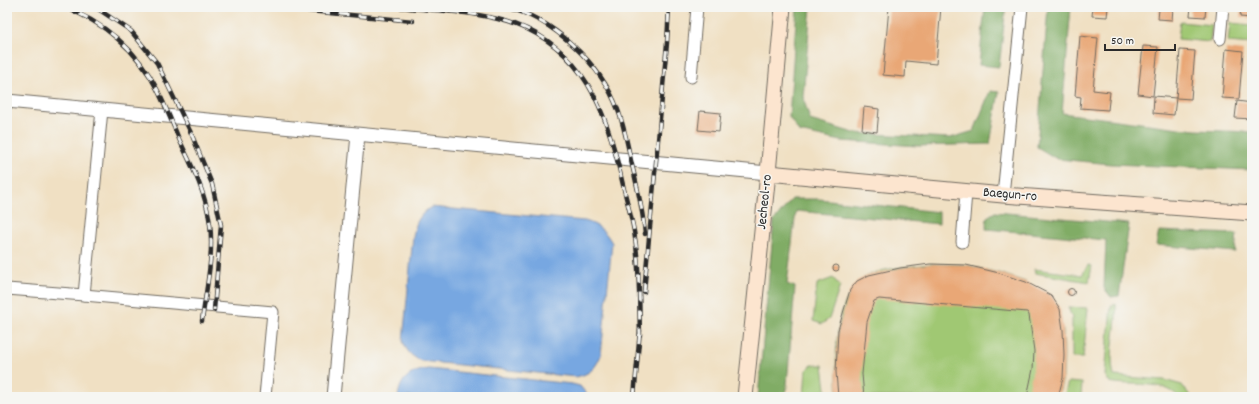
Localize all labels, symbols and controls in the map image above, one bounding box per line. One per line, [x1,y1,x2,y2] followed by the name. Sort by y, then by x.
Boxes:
[1105,26,1175,52] scale bar
[1111,33,1134,50] text: 50 m
[752,173,778,231] street label: Jecheol-ro
[982,183,1038,207] street label: Baegun-ro

